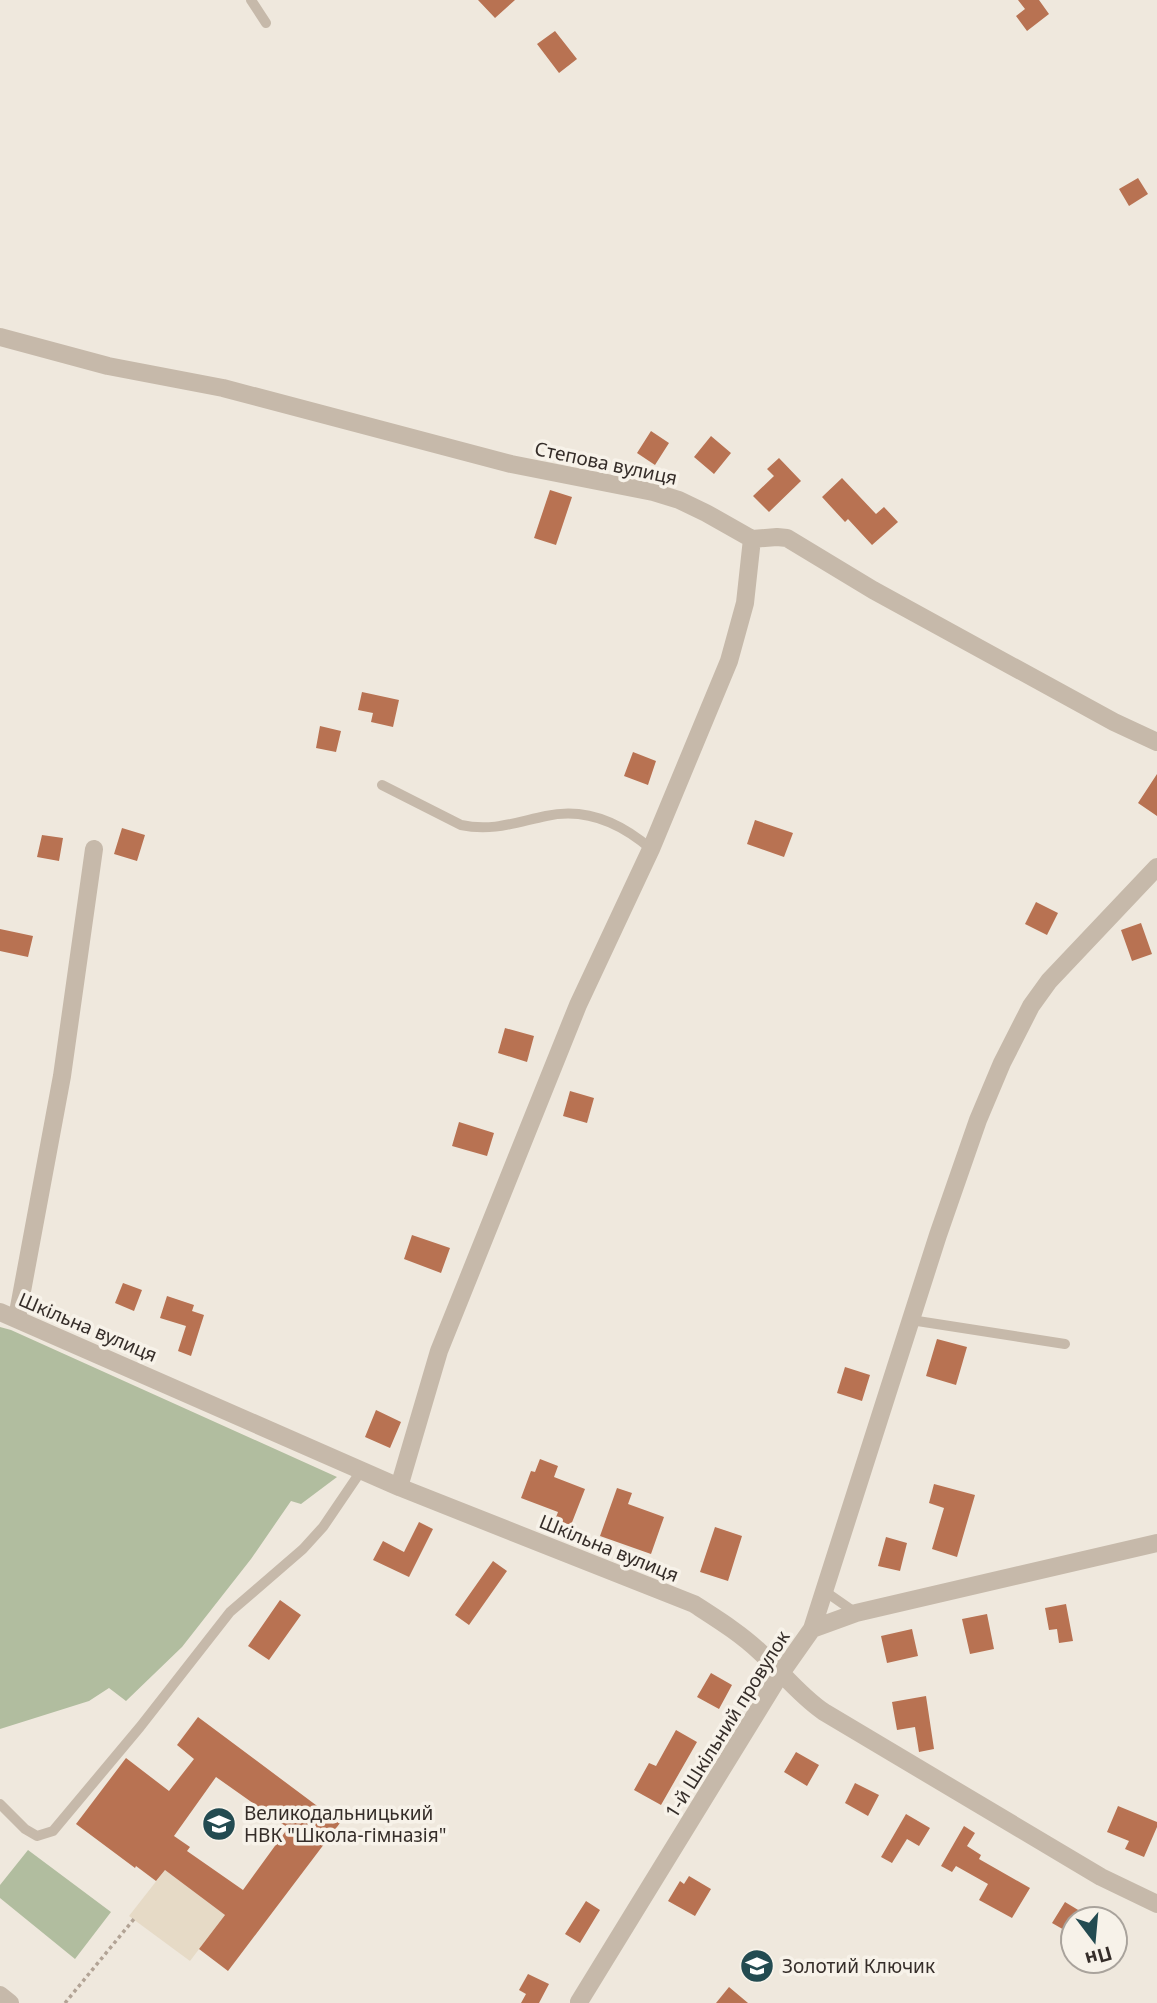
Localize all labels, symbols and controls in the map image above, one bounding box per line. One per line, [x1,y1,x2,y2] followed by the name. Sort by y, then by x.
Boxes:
[532,435,680,491] street label: Степова вулиця
[15,1286,161,1368] street label: Шкільна вулиця
[535,1508,683,1588] street label: Шкільна вулиця
[659,1625,795,1823] street label: 1-й Шкільний провулок
[244,1800,446,1848] place label: Великодальницький НВК "Школа-гімназія"
[200,1805,238,1843] school or university icon: Великодальницький НВК "Школа-гімназія"
[1059,1905,1129,1975] north arrow
[1082,1940,1115,1973] text: Пн
[738,1947,776,1985] school or university icon: Золотий Ключик
[782,1953,935,1979] place label: Золотий Ключик

